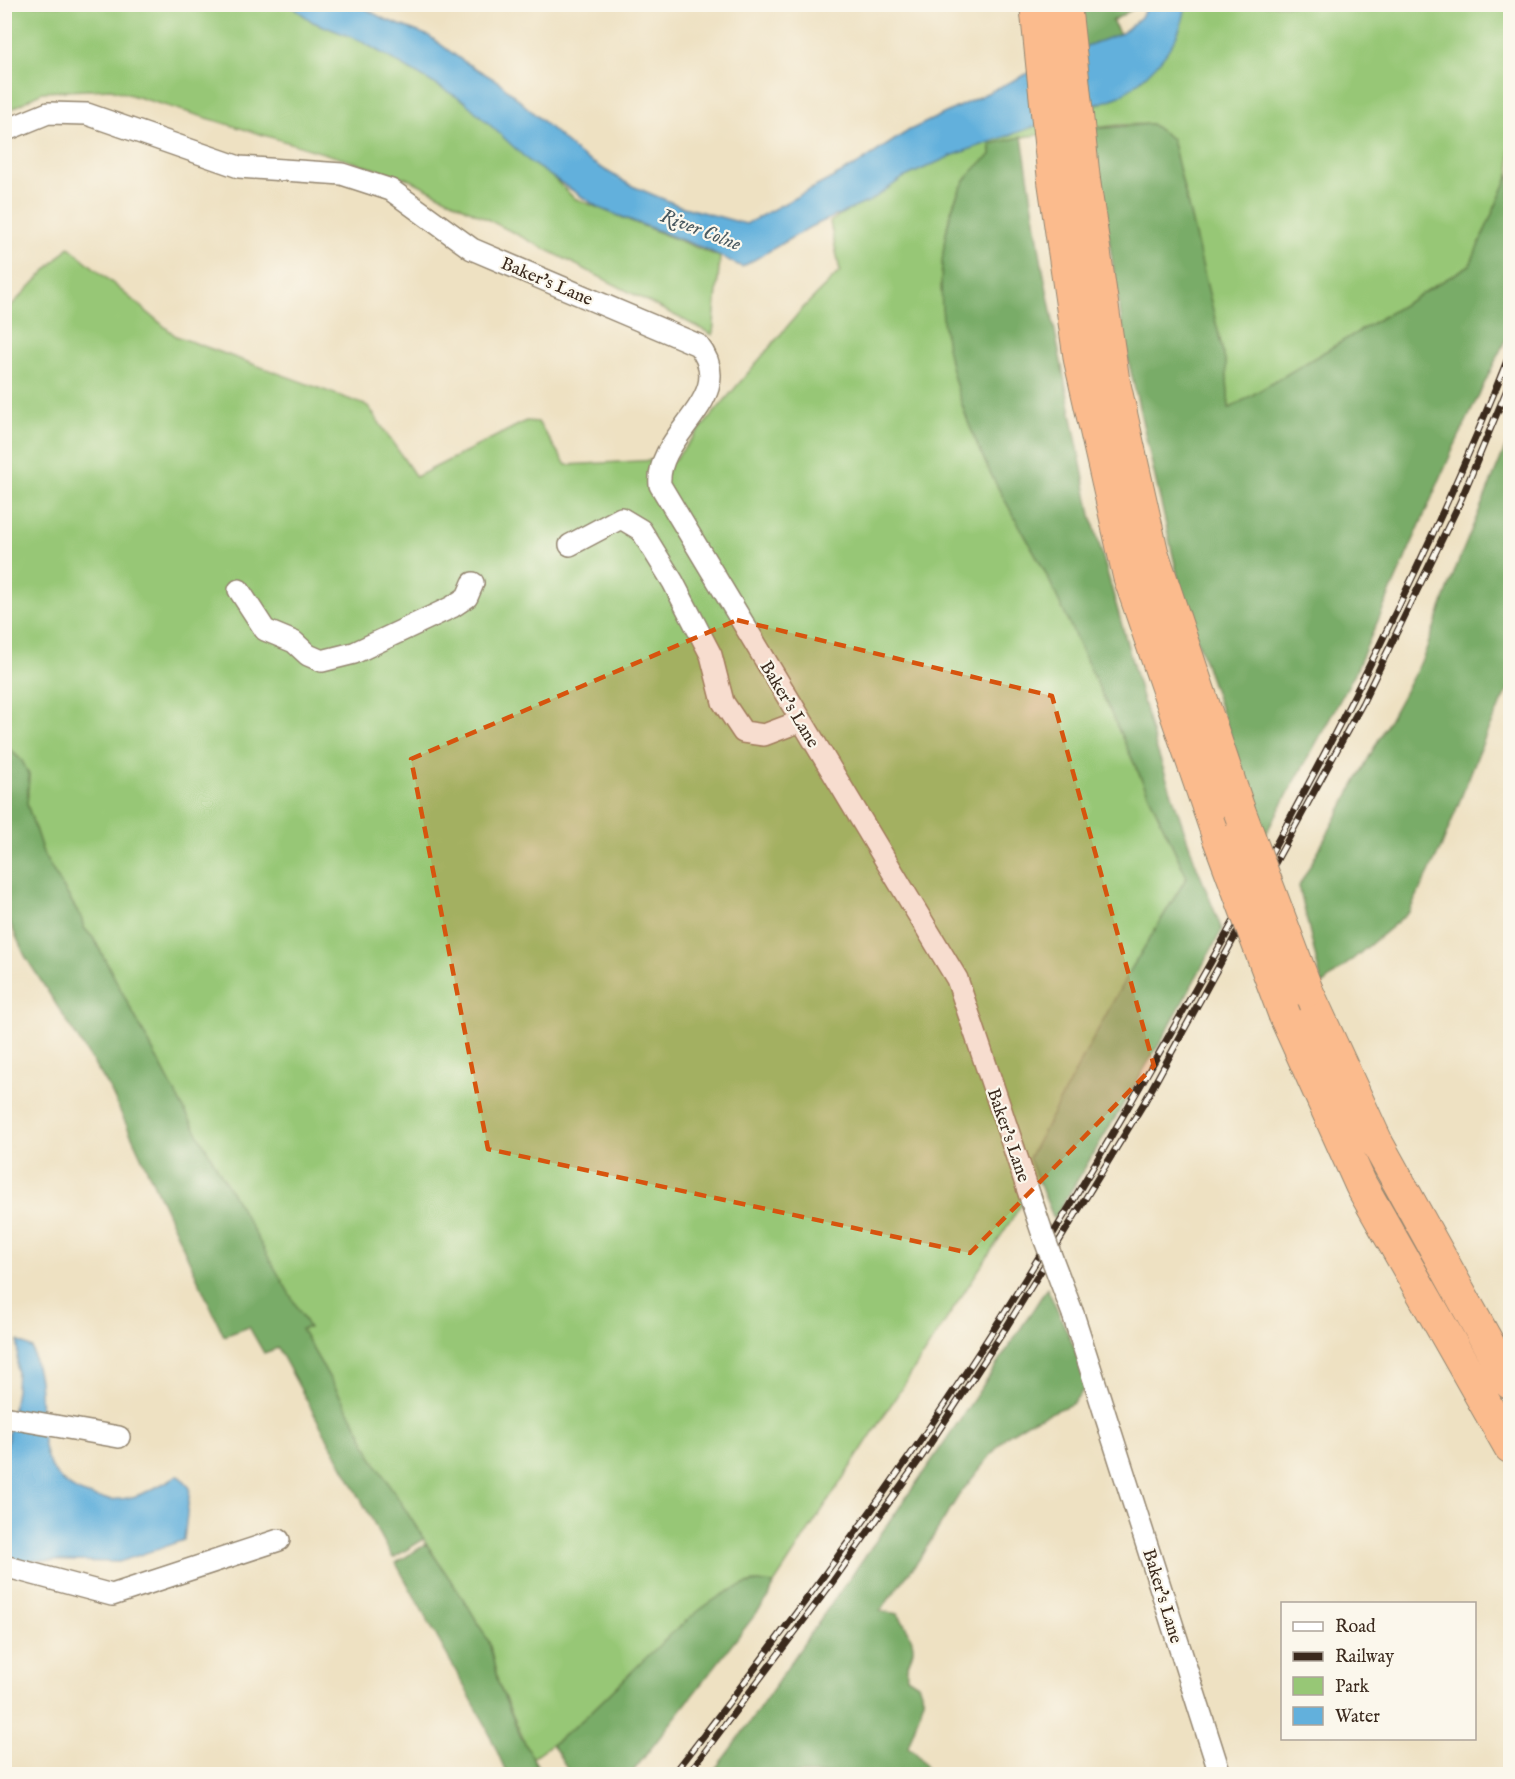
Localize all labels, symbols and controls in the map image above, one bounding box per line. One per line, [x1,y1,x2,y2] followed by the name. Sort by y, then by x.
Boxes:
[657,204,744,257] water label: River Colne
[497,253,596,312] street label: Baker's Lane
[754,657,824,753] street label: Baker's Lane
[981,1086,1034,1185] street label: Baker's Lane
[1136,1546,1187,1646] street label: Baker's Lane
[1281,1602,1476,1740] legend
[1335,1616,1376,1639] text: Road
[1335,1646,1394,1669] text: Railway
[1335,1676,1370,1699] text: Park
[1335,1706,1380,1729] text: Water

